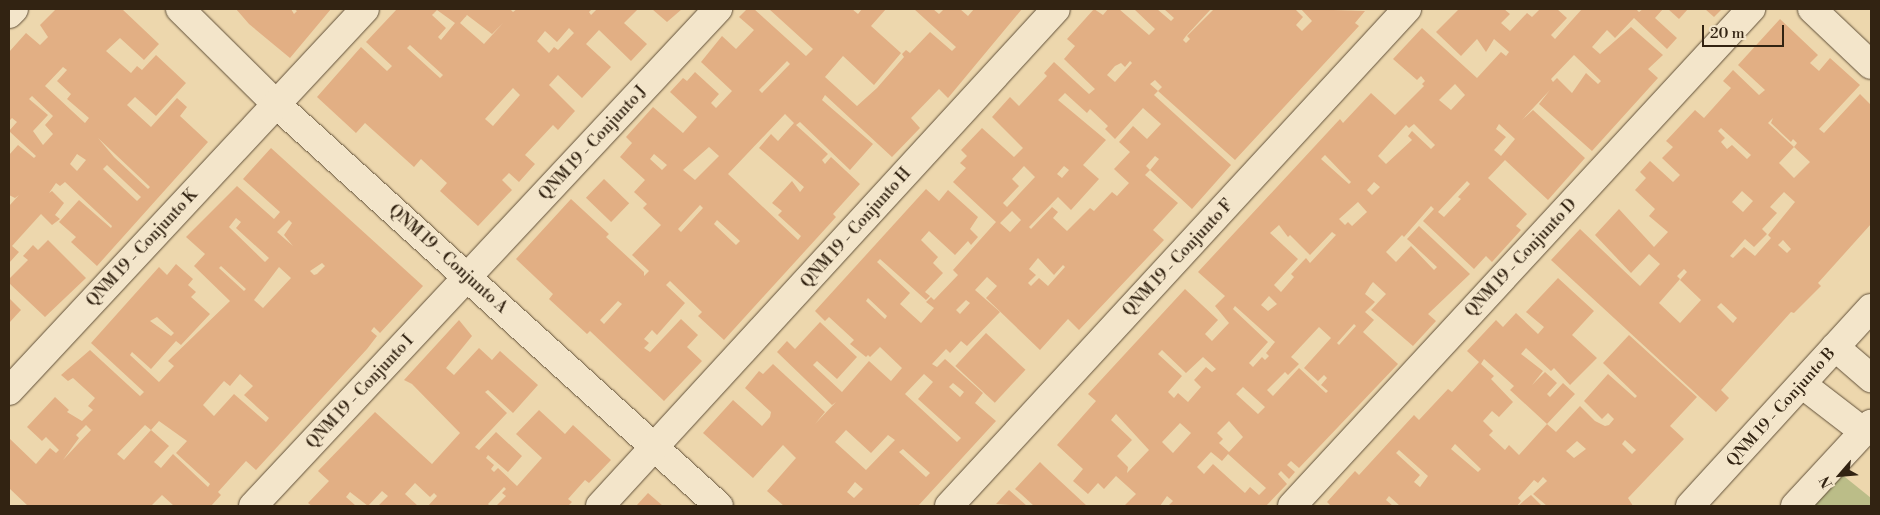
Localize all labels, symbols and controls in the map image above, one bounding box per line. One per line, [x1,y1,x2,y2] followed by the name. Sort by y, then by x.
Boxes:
[1705,15,1788,47] scale bar
[1710,24,1745,43] text: 20 m
[535,82,651,204] street label: QNM 19 - Conjunto J
[797,164,915,292] street label: QNM 19 - Conjunto H
[83,185,201,311] street label: QNM 19 - Conjunto K
[1461,195,1581,321] street label: QNM 19 - Conjunto D
[1119,196,1237,320] street label: QNM 19 - Conjunto F
[385,201,511,317] street label: QNM 19 - Conjunto A
[302,331,418,453] street label: QNM 19 - Conjunto I
[1723,344,1839,470] street label: QNM 19 - Conjunto B
[1815,450,1865,500] north arrow
[1816,473,1837,491] text: N

